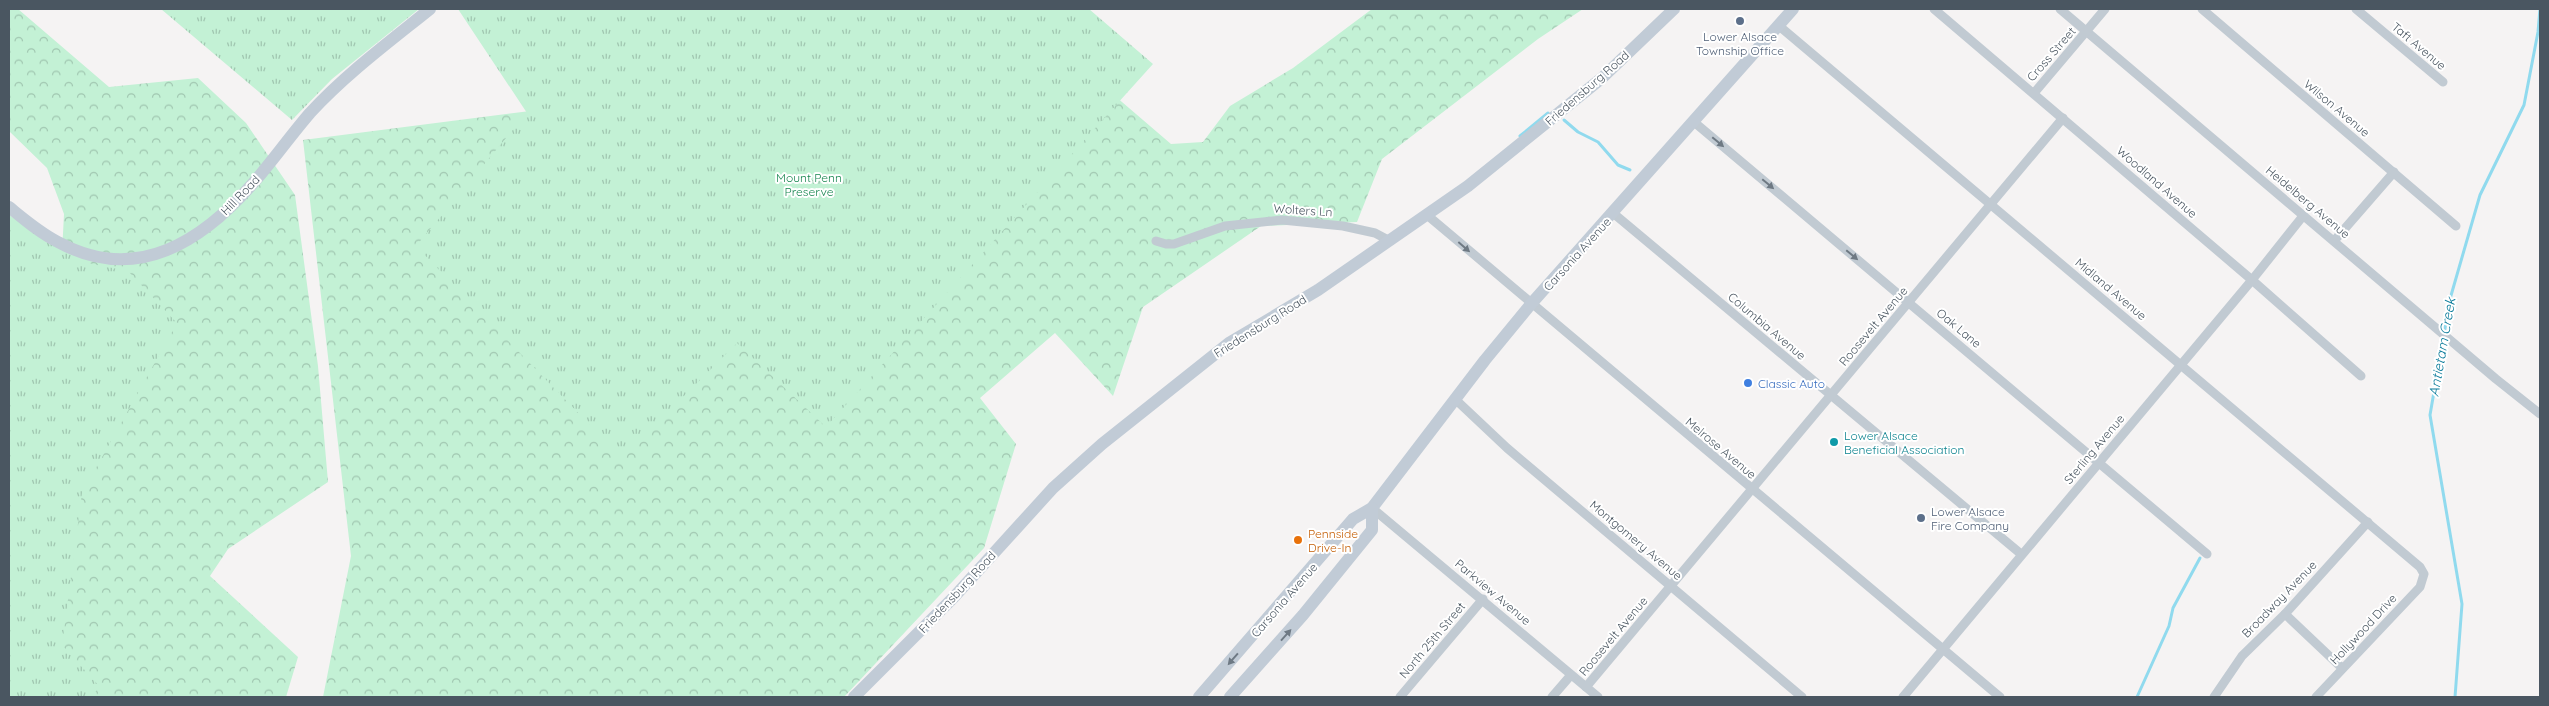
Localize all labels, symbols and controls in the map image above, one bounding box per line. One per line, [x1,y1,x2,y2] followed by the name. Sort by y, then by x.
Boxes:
[1734,15,1746,27] marker: Lower Alsace Township Office
[2389,19,2449,73] street label: Taft Avenue
[2023,24,2079,84] street label: Cross Street
[1696,29,1784,58] place label: Lower Alsace Township Office
[1542,47,1632,129] street label: Friedensburg Road
[2301,76,2373,140] street label: Wilson Avenue
[1712,136,1725,147] one-way arrow
[2114,143,2200,221] street label: Woodland Avenue
[2263,162,2353,242] street label: Heidelberg Avenue
[776,170,842,199] park label: Mount Penn Preserve
[217,172,263,218] street label: Hill Road
[1761,178,1774,189] one-way arrow
[1273,200,1333,220] street label: Wolters Ln
[1540,214,1614,294] street label: Carsonia Avenue
[1457,241,1470,252] one-way arrow
[1846,249,1859,260] one-way arrow
[2072,255,2150,323] street label: Midland Avenue
[1835,283,1911,369] street label: Roosevelt Avenue
[1725,289,1809,363] street label: Columbia Avenue
[1211,291,1309,361] street label: Friedensburg Road
[2424,295,2460,398] water label: Antietam Creek
[1934,305,1984,351] street label: Oak Lane
[1758,376,1825,391] place label: Classic Auto
[1742,377,1754,389] marker: Classic Auto
[2061,411,2128,487] street label: Sterling Avenue
[1683,414,1760,482] street label: Melrose Avenue
[1844,428,1964,457] place label: Lower Alsace Beneficial Association
[1828,436,1840,448] marker: Lower Alsace Beneficial Association
[1587,497,1685,583] street label: Montgomery Avenue
[1931,504,2009,533] place label: Lower Alsace Fire Company
[1915,512,1927,524] marker: Lower Alsace Fire Company
[1308,526,1358,555] place label: Pennside Drive-In
[1292,534,1304,546] marker: Pennside Drive-In
[915,548,999,636] street label: Friedensburg Road
[1452,556,1534,628] street label: Parkview Avenue
[2238,557,2320,641] street label: Broadway Avenue
[1248,560,1321,640] street label: Carsonia Avenue
[2326,590,2400,667] street label: Hollywood Drive
[1575,593,1651,679] street label: Roosevelt Avenue
[1396,599,1468,681] street label: North 25th Street
[1280,628,1291,641] one-way arrow
[1227,652,1239,664] one-way arrow

